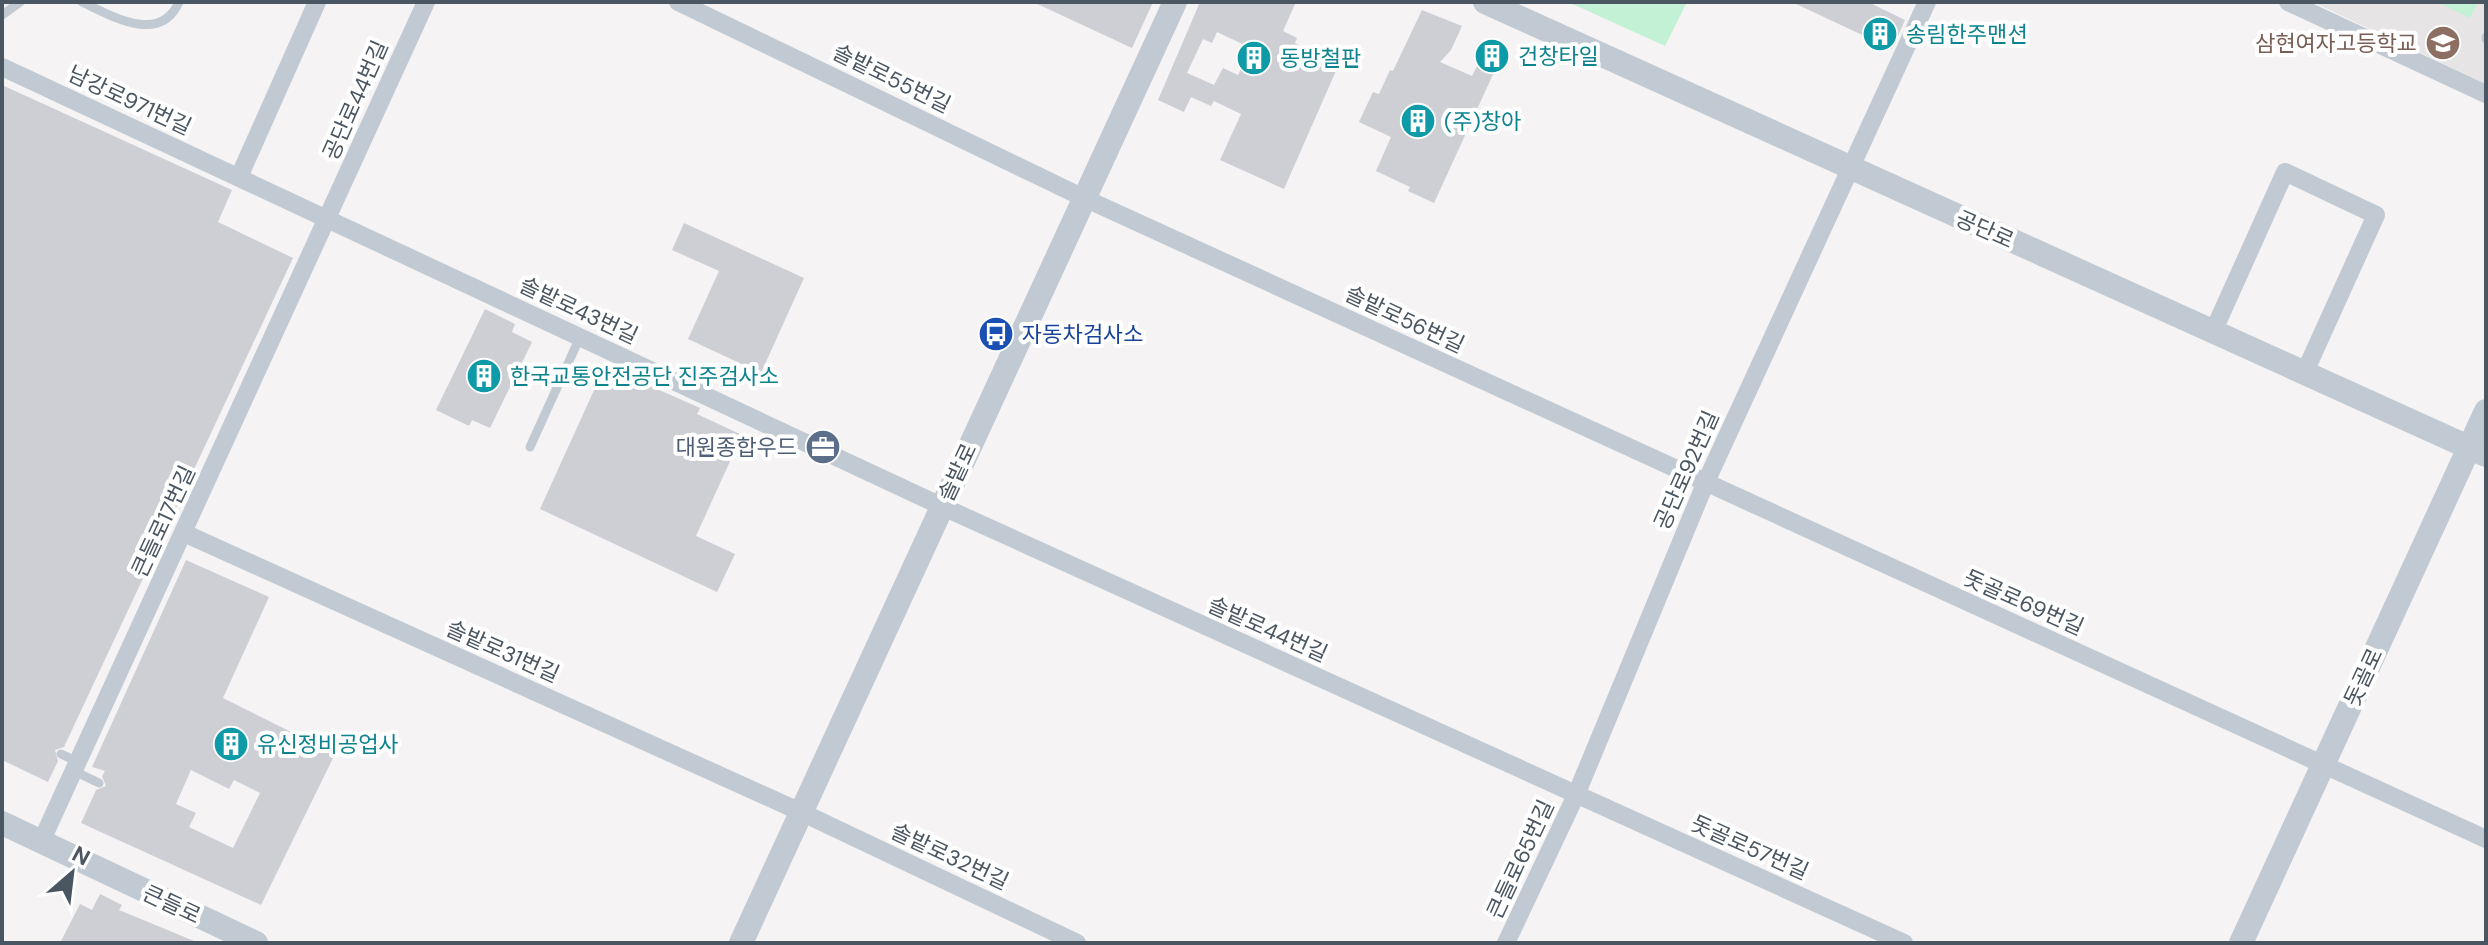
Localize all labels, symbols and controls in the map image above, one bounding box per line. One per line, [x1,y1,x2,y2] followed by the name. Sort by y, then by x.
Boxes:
[1861,15,1899,53] building icon: 송림한주맨션
[1906,20,2027,49] place label: 송림한주맨션
[2424,24,2462,62] school or university icon: 삼현여자고등학교
[2255,29,2417,58] place label: 삼현여자고등학교
[316,36,395,165] street label: 공단로44번길
[828,37,956,120] street label: 솔밭로55번길
[1473,37,1511,75] building icon: 건창타일
[1235,39,1273,77] building icon: 동방철판
[1518,42,1599,71] place label: 건창타일
[1280,44,1361,73] place label: 동방철판
[63,59,196,142] street label: 남강로971번길
[1399,102,1437,140] building icon: (주)창아
[1444,107,1521,136] place label: (주)창아
[1951,204,2018,255] street label: 공단로
[515,270,643,351] street label: 솔밭로43번길
[1340,279,1469,360] street label: 솔밭로56번길
[977,315,1015,353] bus stop icon: 자동차검사소
[1022,320,1143,349] place label: 자동차검사소
[465,357,503,395] building icon: 한국교통안전공단 진주검사소
[510,362,779,391] place label: 한국교통안전공단 진주검사소
[1647,406,1726,534] street label: 공단로92번길
[804,428,842,466] office icon: 대원종합우드
[676,433,797,462] place label: 대원종합우드
[931,439,983,506] street label: 솔밭로
[125,461,202,582] street label: 큰들로17번길
[1959,563,2088,642] street label: 돗골로69번길
[1203,590,1332,669] street label: 솔밭로44번길
[442,614,564,689] street label: 솔밭로31번길
[2337,644,2389,711] street label: 돗골로
[212,725,250,763] building icon: 유신정비공업사
[257,730,399,759] place label: 유신정비공업사
[1480,795,1561,923] street label: 큰들로65번길
[1686,809,1813,886] street label: 돗골로57번길
[886,817,1013,896] street label: 솔밭로32번길
[32,833,112,913] north arrow
[67,839,95,872] text: N
[138,878,205,930] street label: 큰들로

